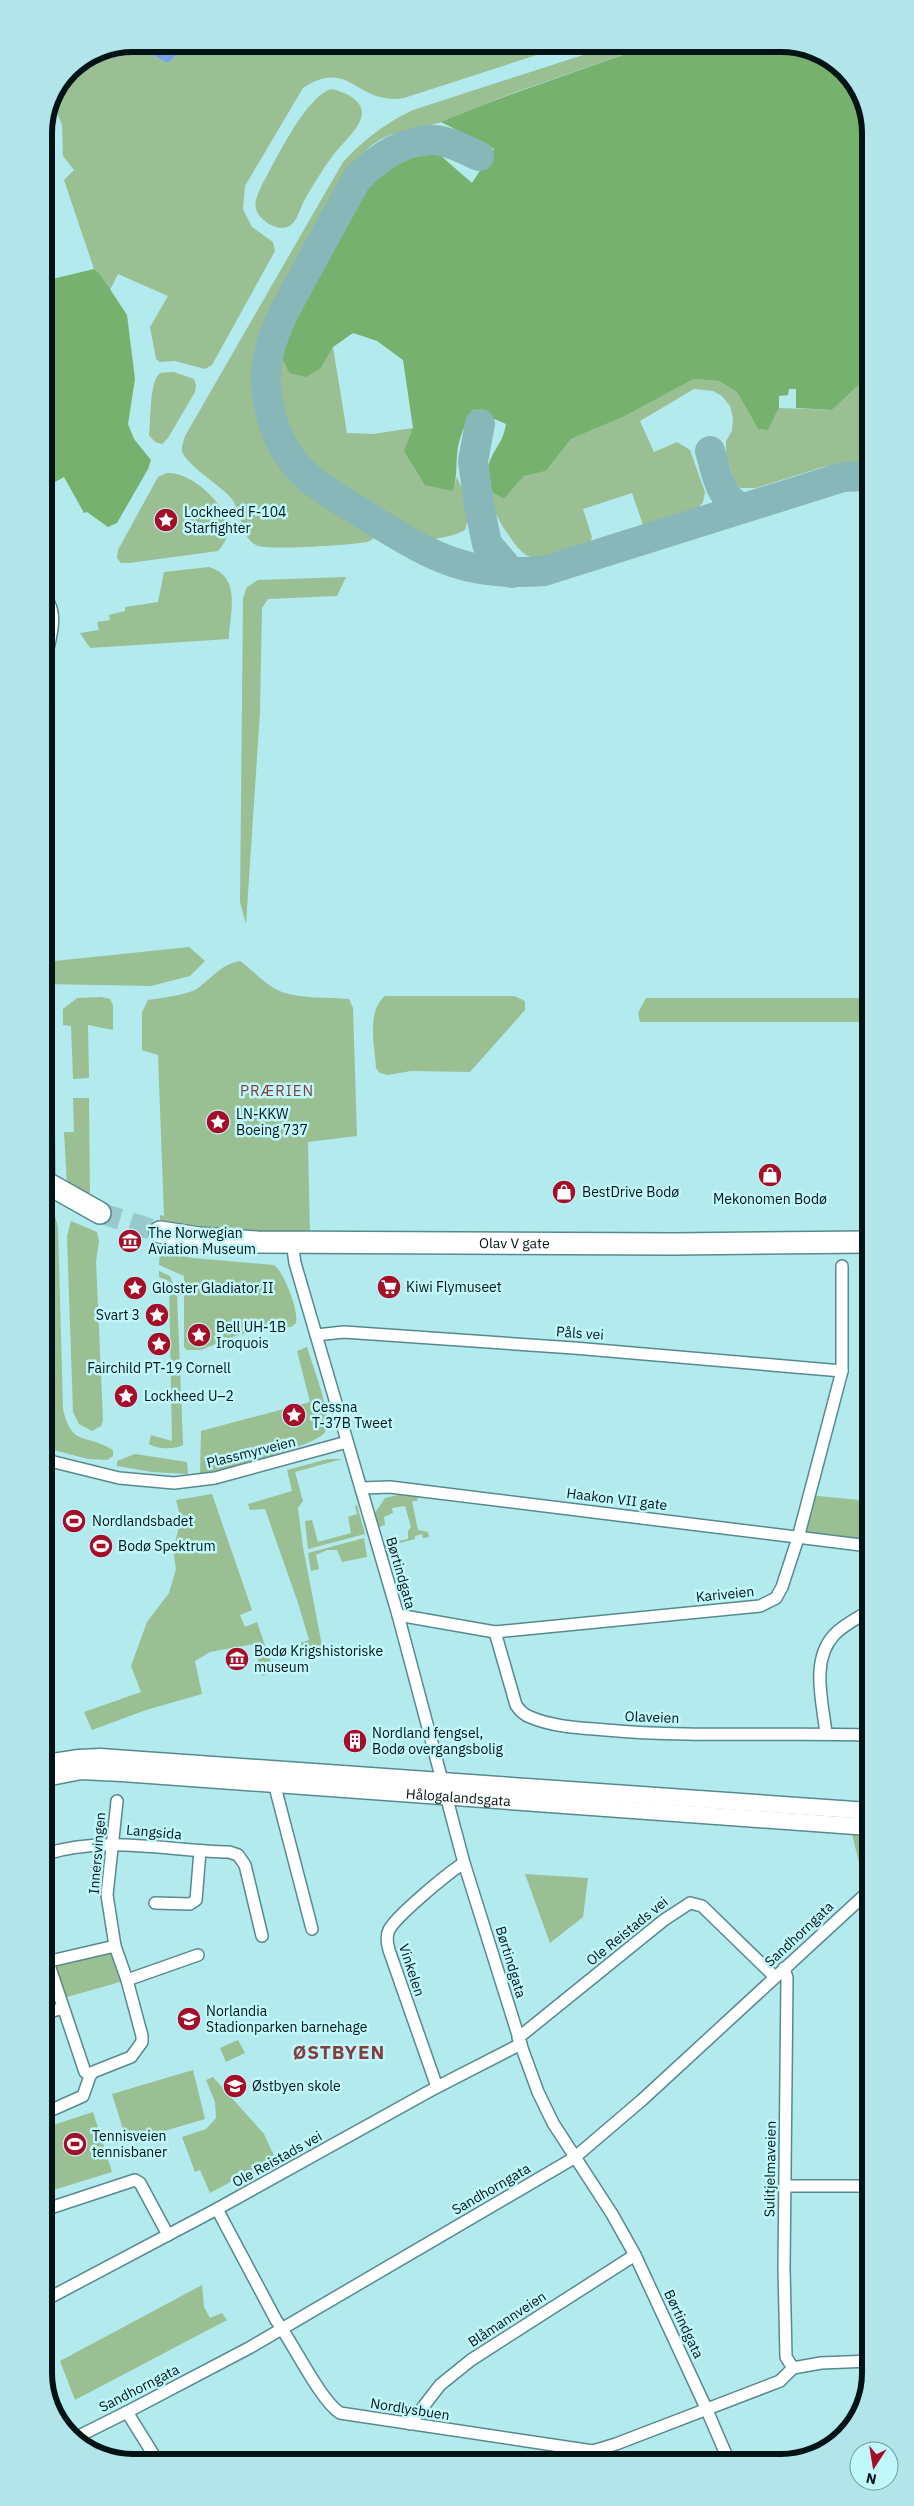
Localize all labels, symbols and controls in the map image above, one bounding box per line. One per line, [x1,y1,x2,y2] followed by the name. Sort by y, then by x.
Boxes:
[184,503,287,537] place label: Lockheed F-104 Starfighter
[153,507,179,533] place icon: Lockheed F-104 Starfighter
[240,1081,314,1100] district label: PRÆRIEN
[236,1105,308,1139] place label: LN-KKW Boeing 737
[205,1109,231,1135] place icon: LN-KKW Boeing 737
[757,1162,783,1188] shop icon: Mekonomen Bodø
[551,1179,577,1205] shop icon: BestDrive Bodø
[582,1183,679,1201] place label: BestDrive Bodø
[713,1190,827,1208] place label: Mekonomen Bodø
[148,1224,256,1258] place label: The Norwegian Aviation Museum
[117,1228,143,1254] museum icon: The Norwegian Aviation Museum
[479,1234,550,1252] street label: Olav V gate
[376,1274,402,1300] supermarket icon: Kiwi Flymuseet
[122,1275,148,1301] place icon: Gloster Gladiator II
[406,1278,502,1296] place label: Kiwi Flymuseet
[152,1279,274,1297] place label: Gloster Gladiator II
[144,1302,170,1328] place icon: Svart 3
[96,1306,140,1324] place label: Svart 3
[216,1318,286,1352] place label: Bell UH-1B Iroquois
[186,1322,212,1348] place icon: Bell UH-1B Iroquois
[556,1322,604,1344] street label: Påls vei
[146,1331,172,1357] place icon: Fairchild PT-19 Cornell
[87,1359,231,1377] place label: Fairchild PT-19 Cornell
[113,1383,139,1409] place icon: Lockheed U–2
[144,1387,234,1405] place label: Lockheed U–2
[312,1398,393,1432] place label: Cessna T-37B Tweet
[281,1402,307,1428] place icon: Cessna T-37B Tweet
[205,1432,297,1472] street label: Plassmyrveien
[566,1484,669,1514] street label: Haakon VII gate
[61,1508,87,1534] sports icon: Nordlandsbadet
[92,1512,193,1530] place label: Nordlandsbadet
[88,1533,114,1559] sports icon: Bodø Spektrum
[382,1535,420,1612] street label: Børtindgata
[118,1537,216,1555] place label: Bodø Spektrum
[695,1582,755,1606] street label: Kariveien
[254,1642,383,1676] place label: Bodø Krigshistoriske museum
[224,1646,250,1672] museum icon: Bodø Krigshistoriske museum
[624,1707,680,1727] street label: Olaveien
[372,1724,504,1758] place label: Nordland fengsel, Bodø overgangsbolig
[342,1728,368,1754] building icon: Nordland fengsel, Bodø overgangsbolig
[405,1785,512,1810] street label: Hålogalandsgata
[84,1811,110,1895] street label: Innersvingen
[125,1821,183,1843] street label: Langsida
[582,1893,672,1969] street label: Ole Reistads vei
[761,1897,838,1971] street label: Sandhorngata
[492,1924,531,2001] street label: Børtindgata
[395,1941,429,1999] street label: Vinkelen
[206,2002,368,2036] place label: Norlandia Stadionparken barnehage
[176,2006,202,2032] school or university icon: Norlandia Stadionparken barnehage
[293,2040,385,2064] district label: ØSTBYEN
[222,2073,248,2099] school or university icon: Østbyen skole
[252,2077,341,2095] place label: Østbyen skole
[760,2121,780,2217] street label: Sulitjelmaveien
[92,2127,167,2161] place label: Tennisveien tennisbaner
[229,2127,325,2191] street label: Ole Reistads vei
[62,2131,88,2157] sports icon: Tennisveien tennisbaner
[448,2159,534,2219] street label: Sandhorngata
[465,2287,549,2351] street label: Blåmannveien
[660,2287,708,2362] street label: Børtindgata
[96,2360,183,2416] street label: Sandhorngata
[369,2394,451,2424] street label: Nordlysbuen
[849,2441,899,2491] north arrow
[864,2469,878,2489] text: N

